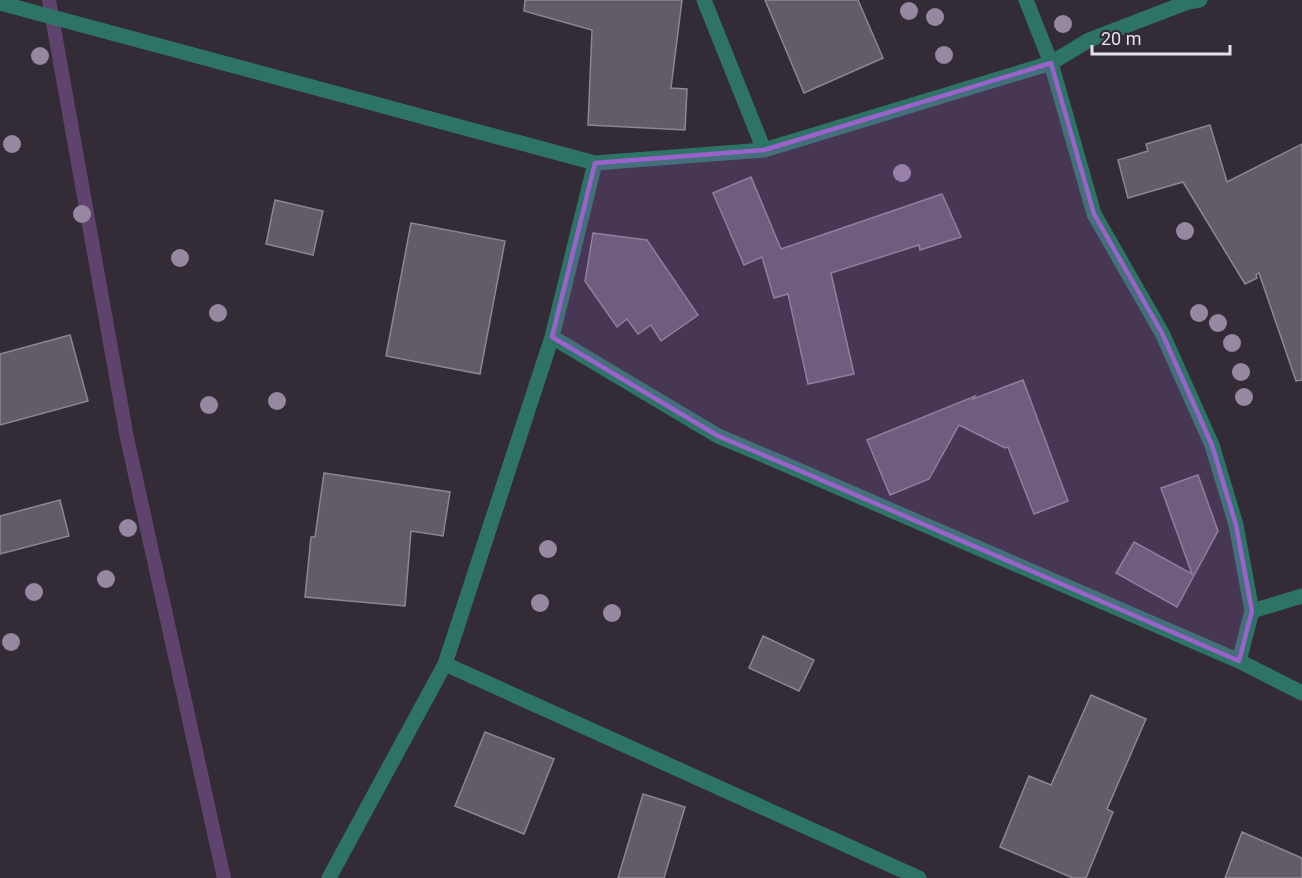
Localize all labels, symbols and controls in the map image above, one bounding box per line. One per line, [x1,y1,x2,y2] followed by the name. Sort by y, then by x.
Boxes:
[1092,18,1230,56] scale bar
[1101,28,1141,49] text: 20 m

